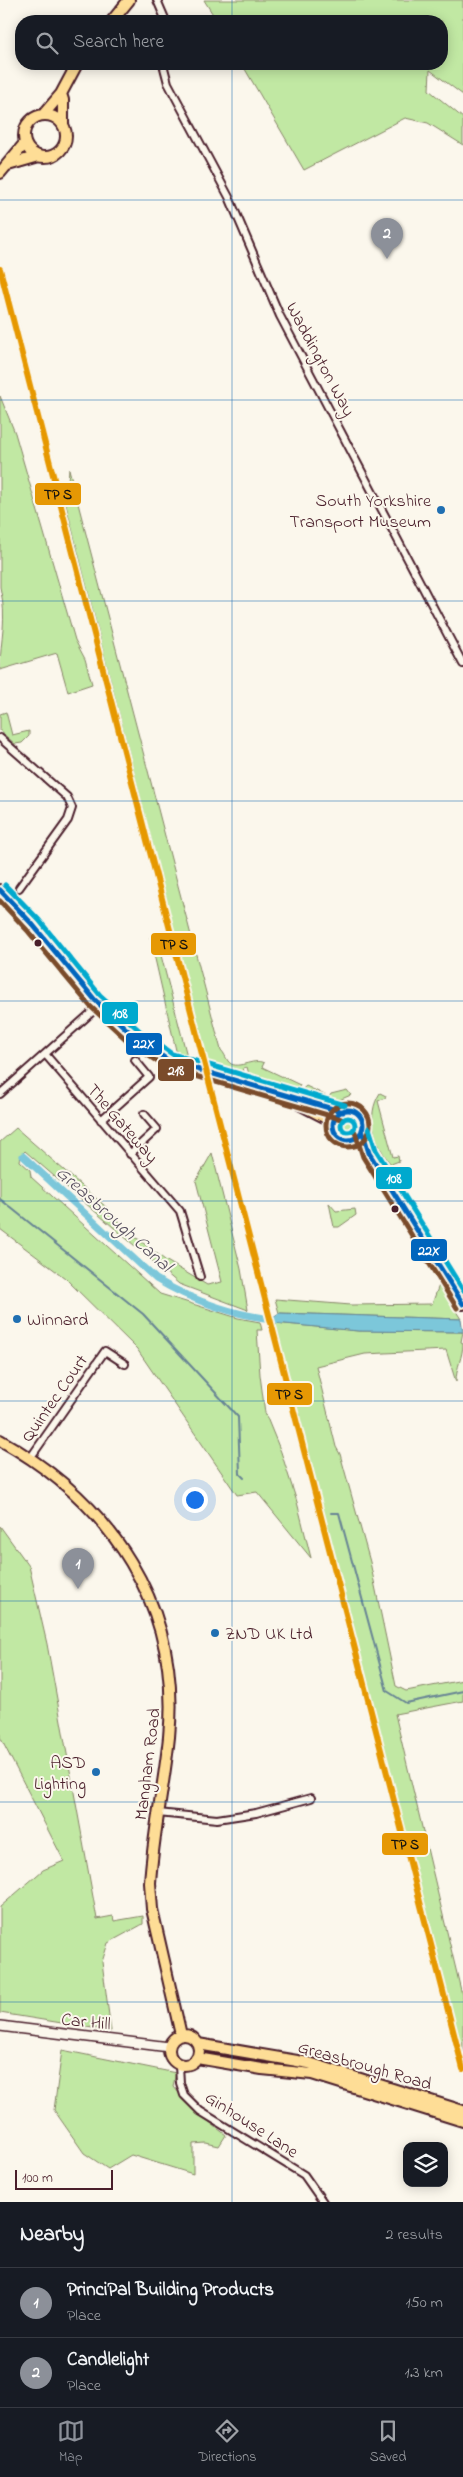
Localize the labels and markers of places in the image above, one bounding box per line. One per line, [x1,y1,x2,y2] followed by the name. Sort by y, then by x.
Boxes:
[371,218,403,259] pin: 2
[289,489,432,536] place label: South Yorkshire Transport Museum
[435,504,447,516] marker: South Yorkshire Transport Museum
[33,938,43,948] unlabelled marker
[390,1204,400,1214] unlabelled marker
[27,1308,88,1334] place label: Winnard
[11,1313,23,1325] marker: Winnard
[62,1548,94,1589] pin: 1
[225,1622,313,1648] place label: ZND UK Ltd
[209,1627,221,1639] marker: ZND UK Ltd
[34,1751,86,1799] place label: ASD Lighting
[90,1766,102,1778] marker: ASD Lighting

